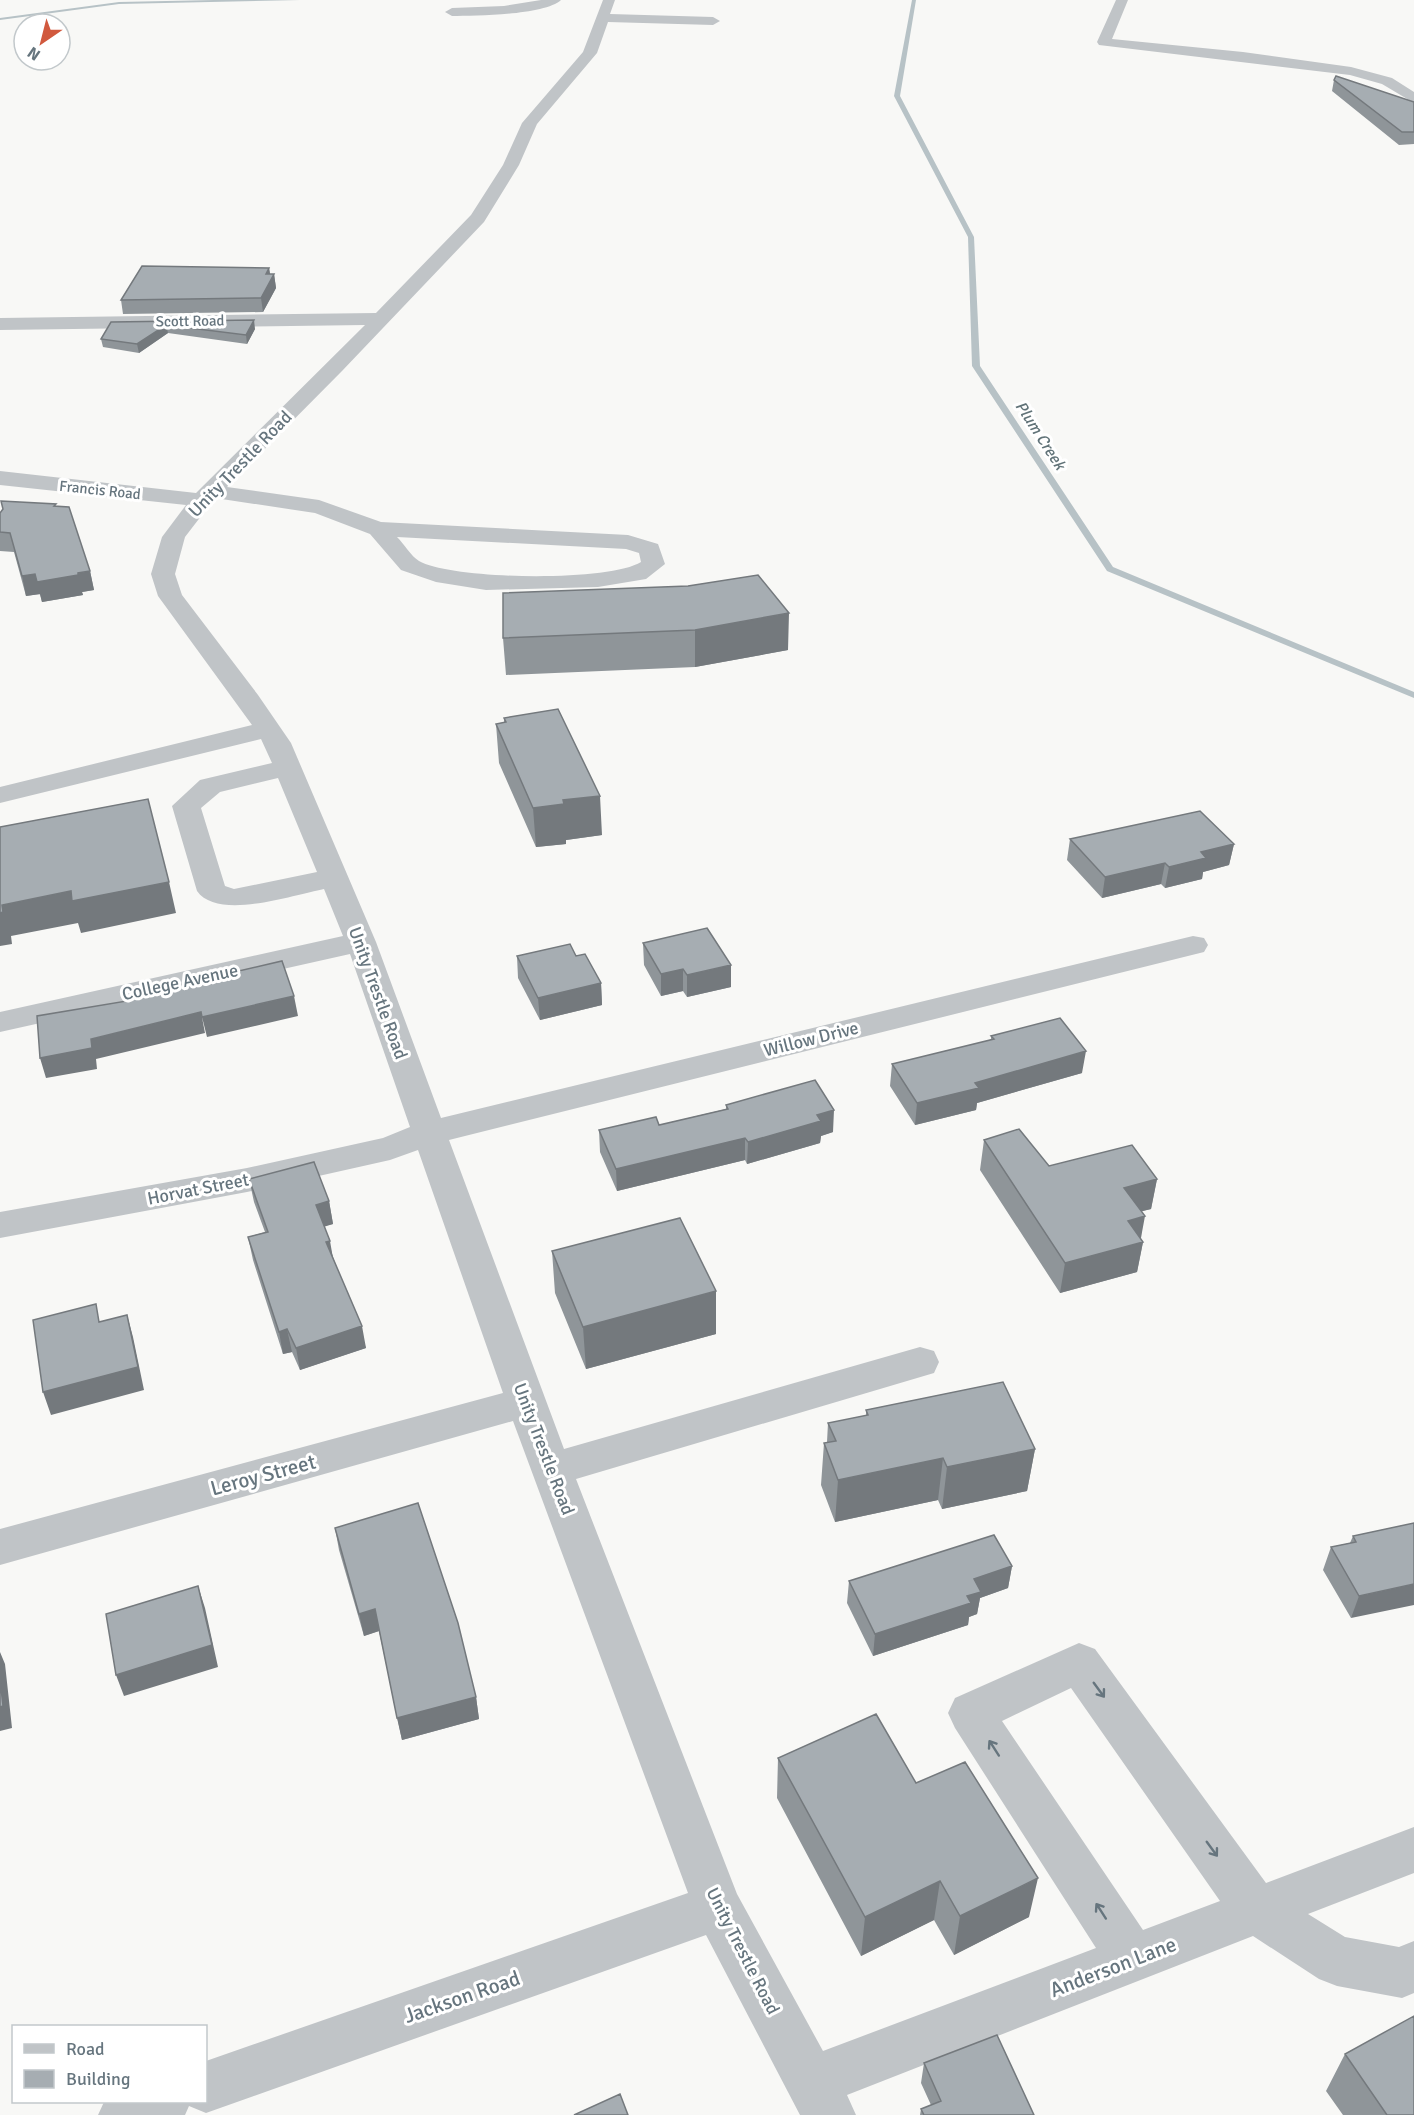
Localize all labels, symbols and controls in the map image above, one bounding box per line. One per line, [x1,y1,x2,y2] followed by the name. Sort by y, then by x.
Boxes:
[12,12,72,72] north arrow
[24,42,44,65] text: N
[155,311,225,331] street label: Scott Road
[1011,397,1071,475] water label: Plum Creek
[184,406,296,522] street label: Unity Trestle Road
[58,477,142,503] street label: Francis Road
[344,924,412,1062] street label: Unity Trestle Road
[120,959,240,1005] street label: College Avenue
[761,1017,861,1061] street label: Willow Drive
[145,1168,251,1210] street label: Horvat Street
[509,1380,579,1518] street label: Unity Trestle Road
[207,1448,319,1502] street label: Leroy Street
[1093,1682,1105,1698] one-way arrow
[988,1740,1000,1757] one-way arrow
[1206,1840,1219,1856] one-way arrow
[702,1884,784,2018] street label: Unity Trestle Road
[1095,1903,1107,1920] one-way arrow
[1046,1931,1180,2003] street label: Anderson Lane
[401,1965,523,2029] street label: Jackson Road
[12,2025,207,2103] legend
[66,2038,105,2060] text: Road
[66,2068,130,2090] text: Building

